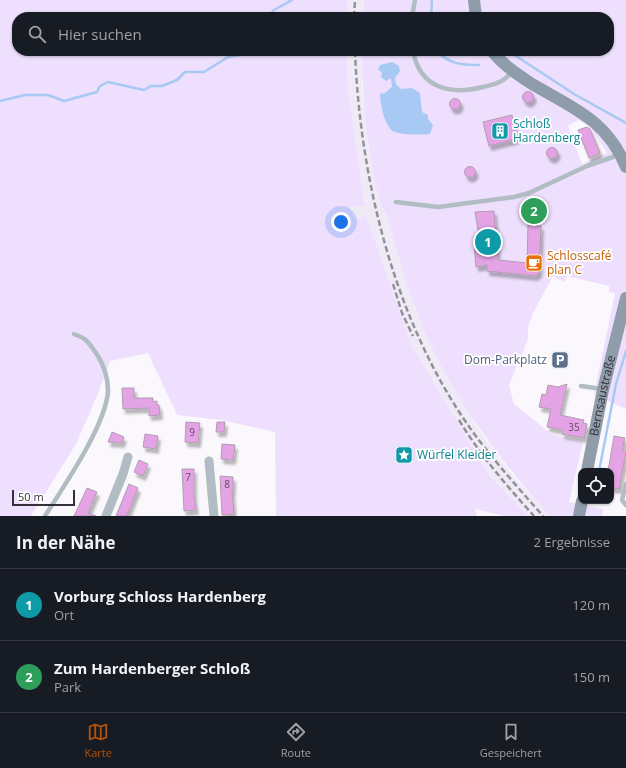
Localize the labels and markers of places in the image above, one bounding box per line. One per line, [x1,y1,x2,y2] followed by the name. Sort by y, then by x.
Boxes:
[513,115,581,146] place label: Schloß Hardenberg
[490,121,510,141] building icon: Schloß Hardenberg
[521,196,547,226] pin: 2
[475,227,501,257] pin: 1
[547,247,612,278] place label: Schlosscafé plan C
[524,253,544,273] cafe icon: Schlosscafé plan C
[550,350,570,370] parking icon: Dom-Parkplatz
[464,351,547,368] place label: Dom-Parkplatz
[394,445,414,465] place icon: Würfel Kleider
[417,446,496,463] place label: Würfel Kleider

